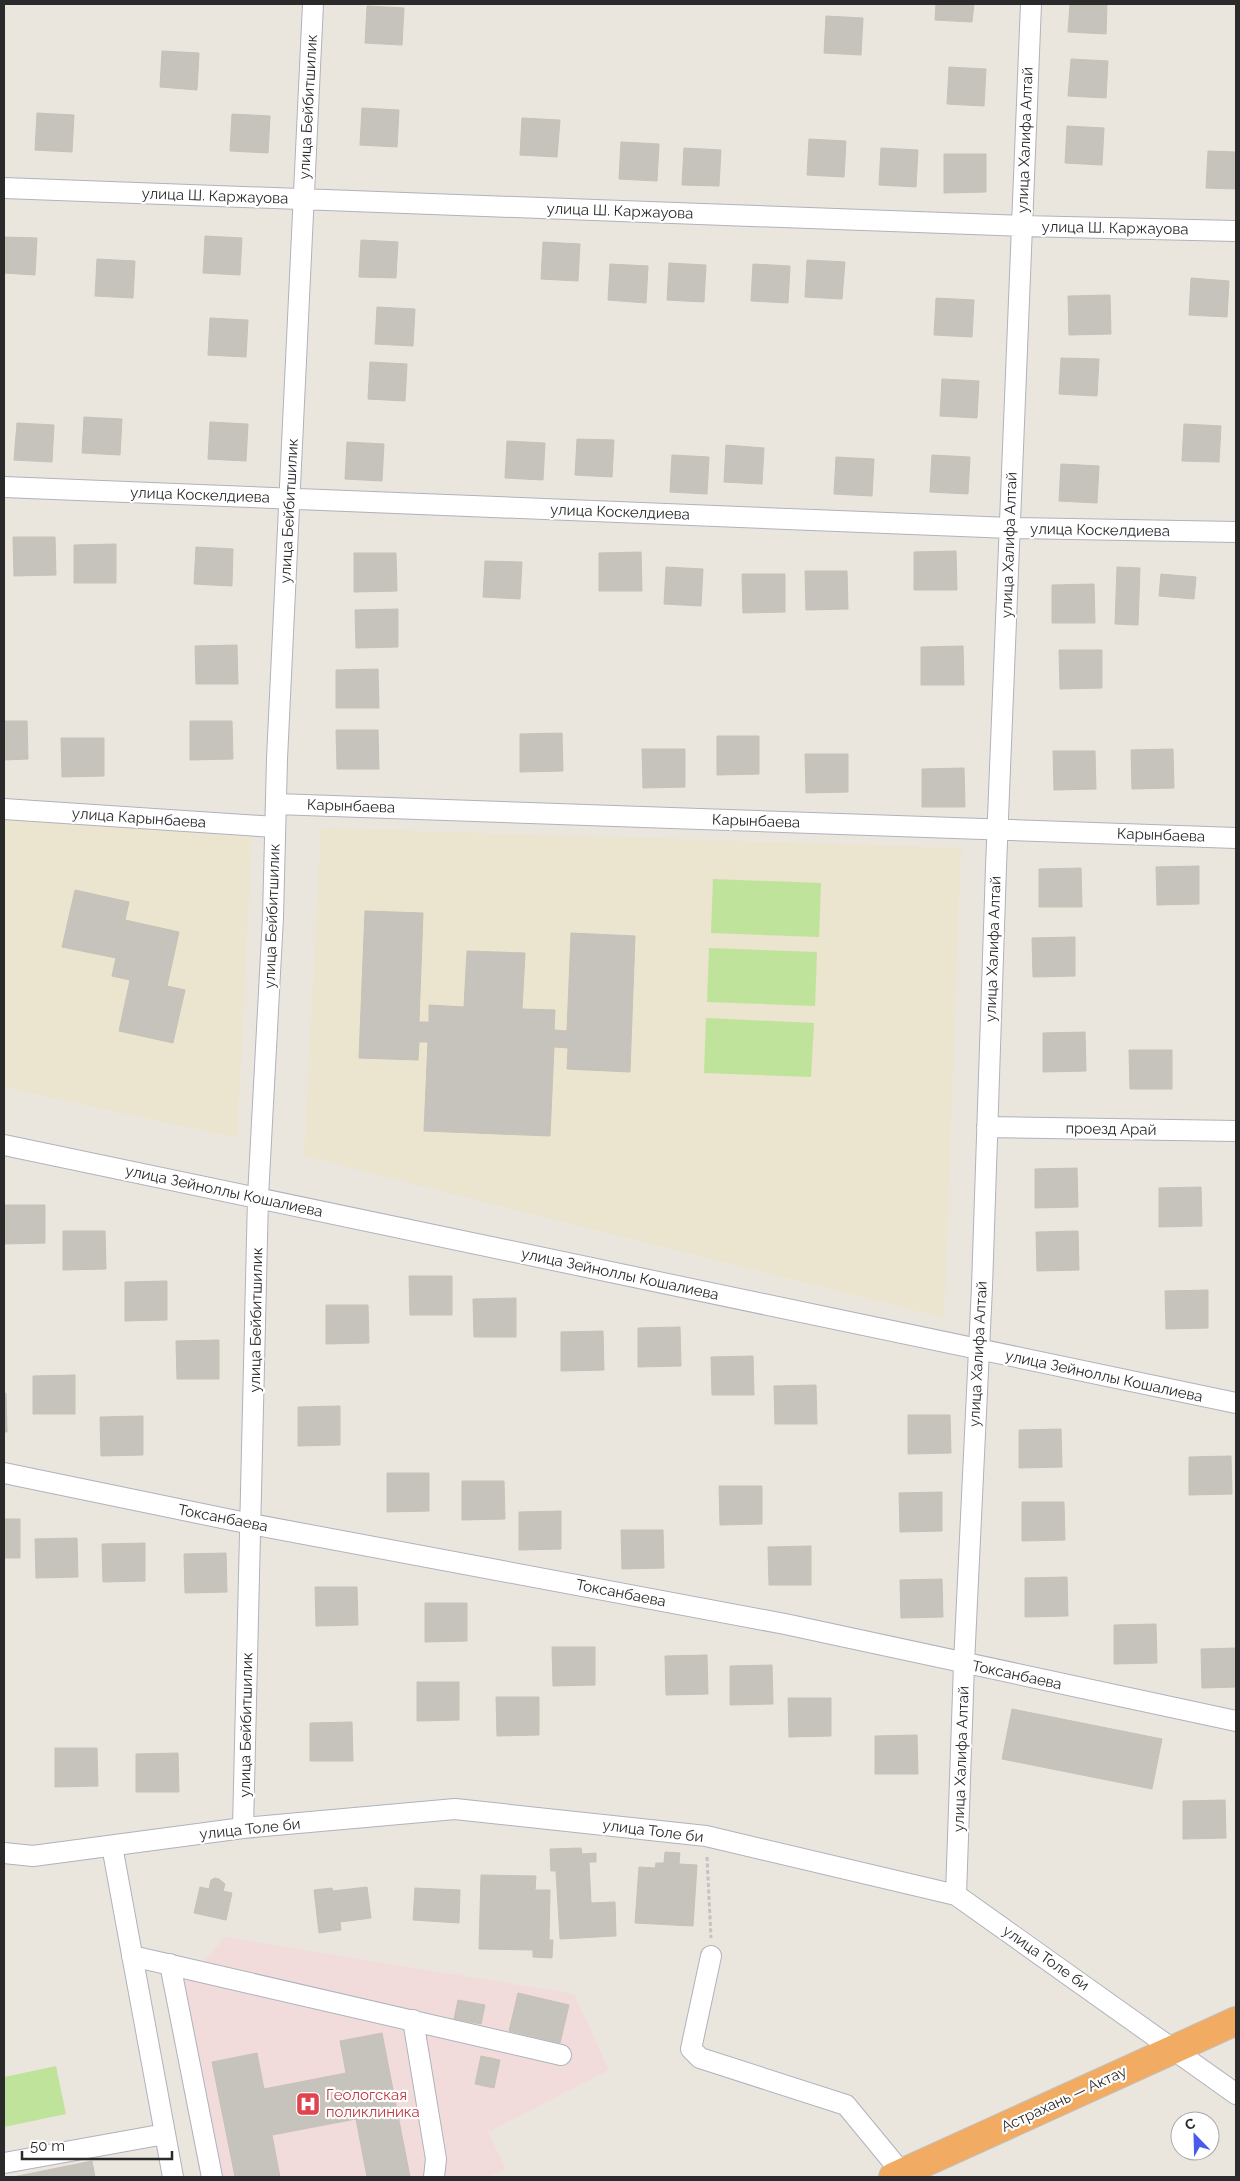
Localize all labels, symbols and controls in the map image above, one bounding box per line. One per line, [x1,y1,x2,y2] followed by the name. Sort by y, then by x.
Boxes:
[295,34,321,180] street label: улица Бейбитшилик
[1013,67,1037,213] street label: улица Халифа Алтай
[141,184,289,208] street label: улица Ш. Каржауова
[546,199,694,223] street label: улица Ш. Каржауова
[1041,218,1189,238] street label: улица Ш. Каржауова
[276,438,302,584] street label: улица Бейбитшилик
[997,472,1021,618] street label: улица Халифа Алтай
[130,484,270,506] street label: улица Коскелдиева
[550,501,690,523] street label: улица Коскелдиева
[1030,520,1170,540] street label: улица Коскелдиева
[307,795,395,817] street label: Карынбаева
[71,804,207,832] street label: улица Карынбаева
[712,810,800,832] street label: Карынбаева
[1117,824,1205,846] street label: Карынбаева
[260,843,284,989] street label: улица Бейбитшилик
[981,876,1005,1022] street label: улица Халифа Алтай
[1065,1119,1157,1139] street label: проезд Арай
[124,1161,324,1221] street label: улица Зейноллы Кошалиева
[520,1244,720,1304] street label: улица Зейноллы Кошалиева
[246,1247,266,1393] street label: улица Бейбитшилик
[965,1281,991,1427] street label: улица Халифа Алтай
[1004,1346,1204,1406] street label: улица Зейноллы Кошалиева
[176,1500,270,1536] street label: Токсанбаева
[574,1575,668,1611] street label: Токсанбаева
[236,1652,256,1798] street label: улица Бейбитшилик
[971,1657,1063,1693] street label: Токсанбаева
[949,1686,973,1832] street label: улица Халифа Алтай
[199,1815,301,1843] street label: улица Толе би
[602,1816,704,1846] street label: улица Толе би
[999,1922,1093,1994] street label: улица Толе би
[998,2062,1130,2136] street label: Астрахань — Актау
[326,2086,420,2121] place label: Геологская поликлиника
[295,2091,321,2117] hospital icon: Геологская поликлиника
[1170,2111,1220,2161] north arrow
[1182,2115,1198,2133] text: С
[22,2128,172,2160] scale bar
[30,2137,65,2155] text: 50 m

